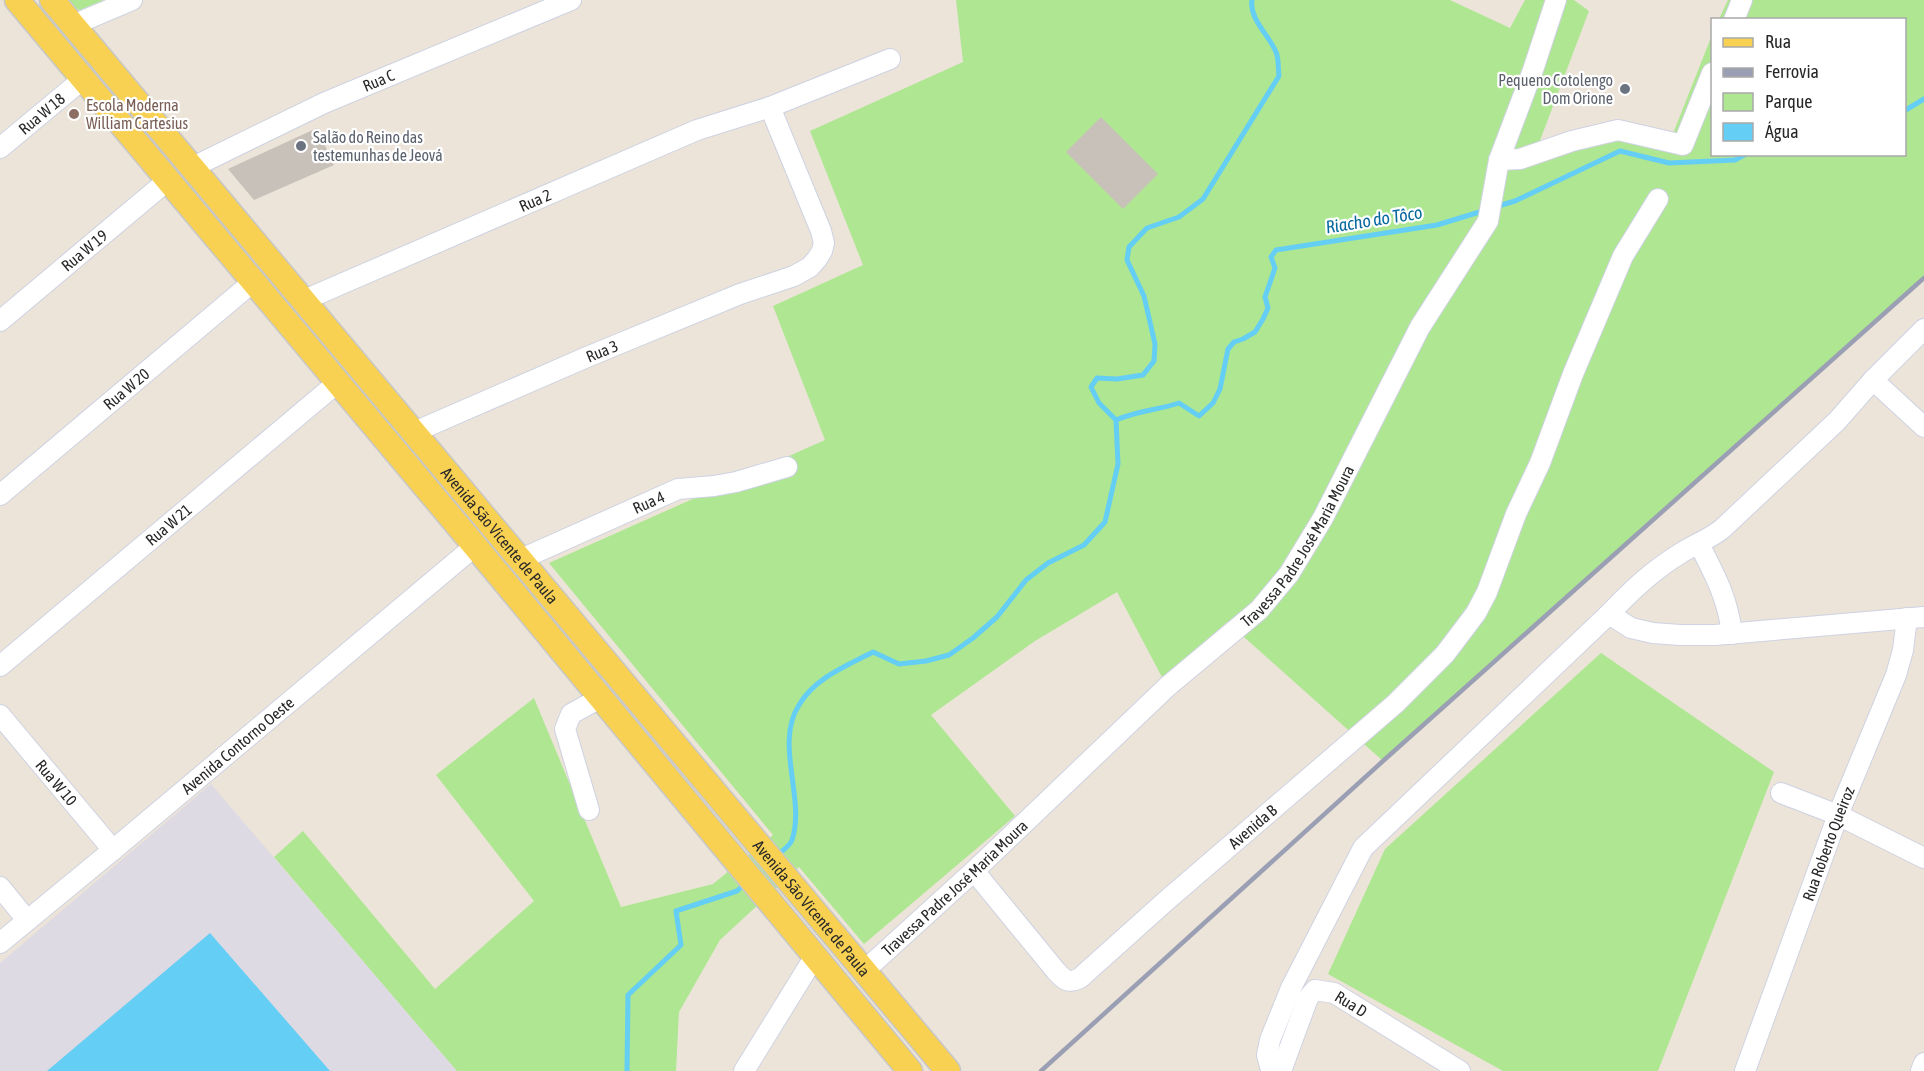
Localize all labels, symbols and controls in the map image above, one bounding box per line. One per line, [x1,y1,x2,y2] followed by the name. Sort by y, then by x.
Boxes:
[1711,18,1906,156] legend
[1765,31,1791,52] text: Rua
[1765,61,1819,82] text: Ferrovia
[360,66,397,95] street label: Rua C
[1498,71,1613,107] place label: Pequeno Cotolengo Dom Orione
[1618,82,1632,96] marker: Pequeno Cotolengo Dom Orione
[15,89,68,138] street label: Rua W 18
[1765,91,1813,112] text: Parque
[86,96,189,132] place label: Escola Moderna William Cartesius
[67,107,81,121] marker: Escola Moderna William Cartesius
[1765,121,1799,142] text: Água
[313,128,443,164] place label: Salão do Reino das testemunhas de Jeová
[294,139,308,153] marker: Salão do Reino das testemunhas de Jeová
[516,185,554,215] street label: Rua 2
[1324,201,1424,238] water label: Riacho do Tôco
[58,226,111,275] street label: Rua W 19
[583,336,621,365] street label: Rua 3
[100,364,153,413] street label: Rua W 20
[1237,462,1357,630] street label: Travessa Padre José Maria Moura
[438,464,562,607] street label: Avenida São Vicente de Paula
[630,487,667,517] street label: Rua 4
[142,500,195,549] street label: Rua W 21
[178,693,297,798] street label: Avenida Contorno Oeste
[32,756,81,809] street label: Rua W 10
[1799,784,1858,903] street label: Rua Roberto Queiroz
[1225,801,1281,852] street label: Avenida B
[878,816,1031,959] street label: Travessa Padre José Maria Moura
[750,836,874,980] street label: Avenida São Vicente de Paula
[1332,987,1371,1020] street label: Rua D

